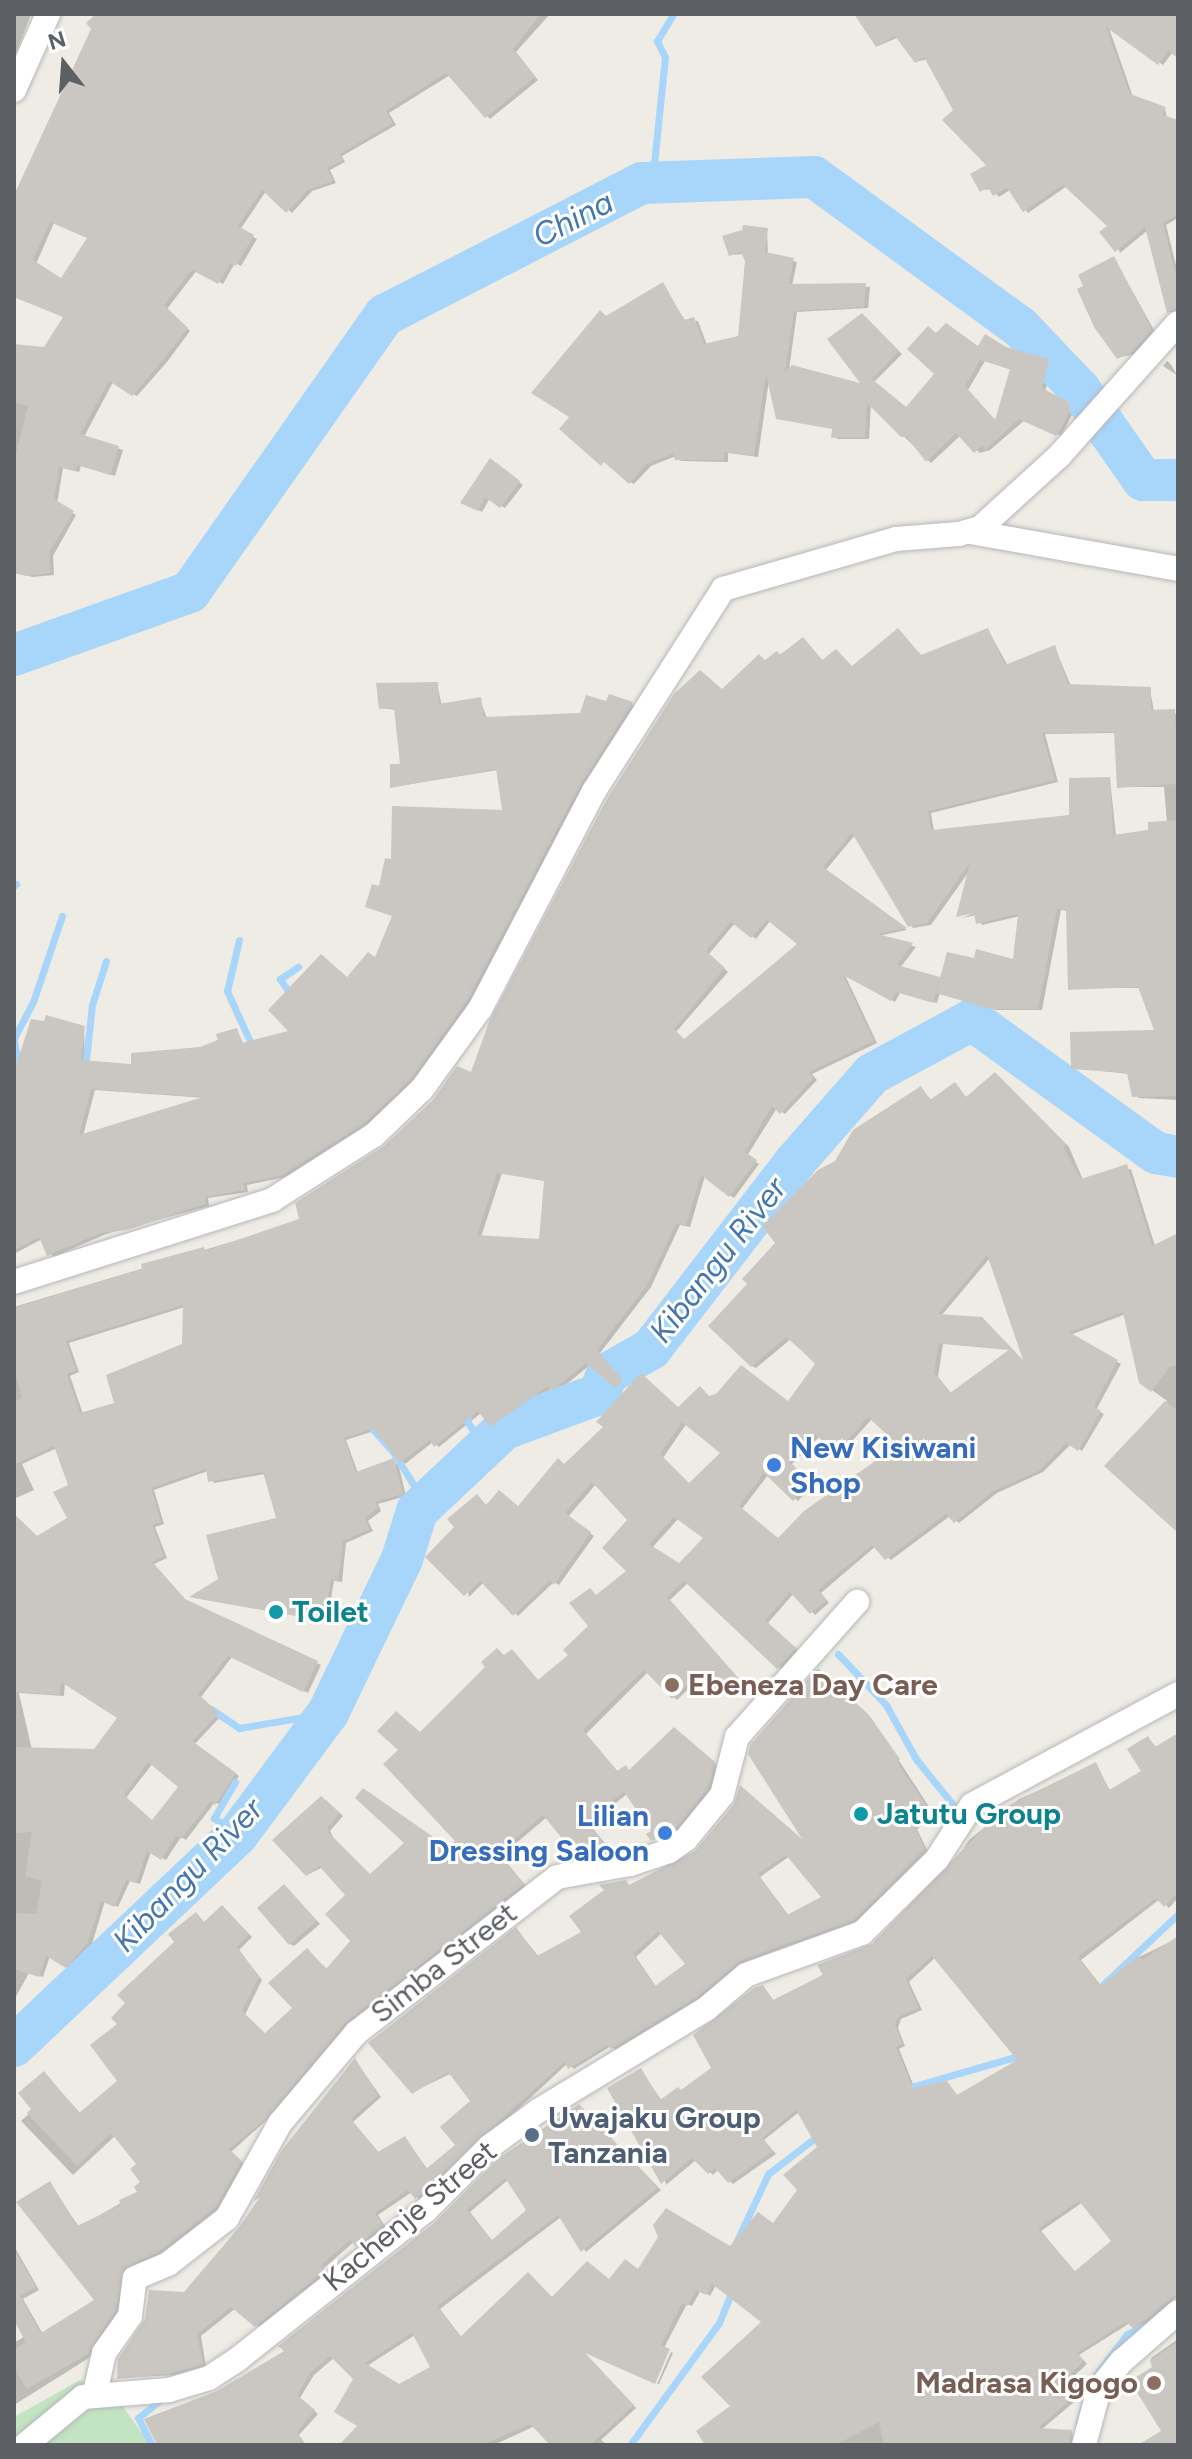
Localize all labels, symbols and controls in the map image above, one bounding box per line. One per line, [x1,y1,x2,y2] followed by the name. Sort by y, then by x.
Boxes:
[24,24,104,104] north arrow
[45,25,69,56] text: N
[526,183,620,255] water label: China
[642,1170,794,1350] water label: Kibangu River
[790,1430,976,1500] place label: New Kisiwani Shop
[765,1456,783,1474] marker: New Kisiwani Shop
[292,1594,369,1630] place label: Toilet
[267,1603,285,1621] marker: Toilet
[688,1667,938,1703] place label: Ebeneza Day Care
[663,1676,681,1694] marker: Ebeneza Day Care
[105,1790,271,1960] water label: Kibangu River
[877,1796,1061,1832] place label: Jatutu Group
[429,1798,649,1868] place label: Lilian Dressing Saloon
[852,1805,870,1823] marker: Jatutu Group
[656,1824,674,1842] marker: Lilian Dressing Saloon
[364,1895,524,2031] street label: Simba Street
[548,2100,761,2170] place label: Uwajaku Group Tanzania
[523,2126,541,2144] marker: Uwajaku Group Tanzania
[316,2133,504,2299] street label: Kachenje Street
[915,2365,1138,2401] place label: Madrasa Kigogo
[1145,2374,1163,2392] marker: Madrasa Kigogo

